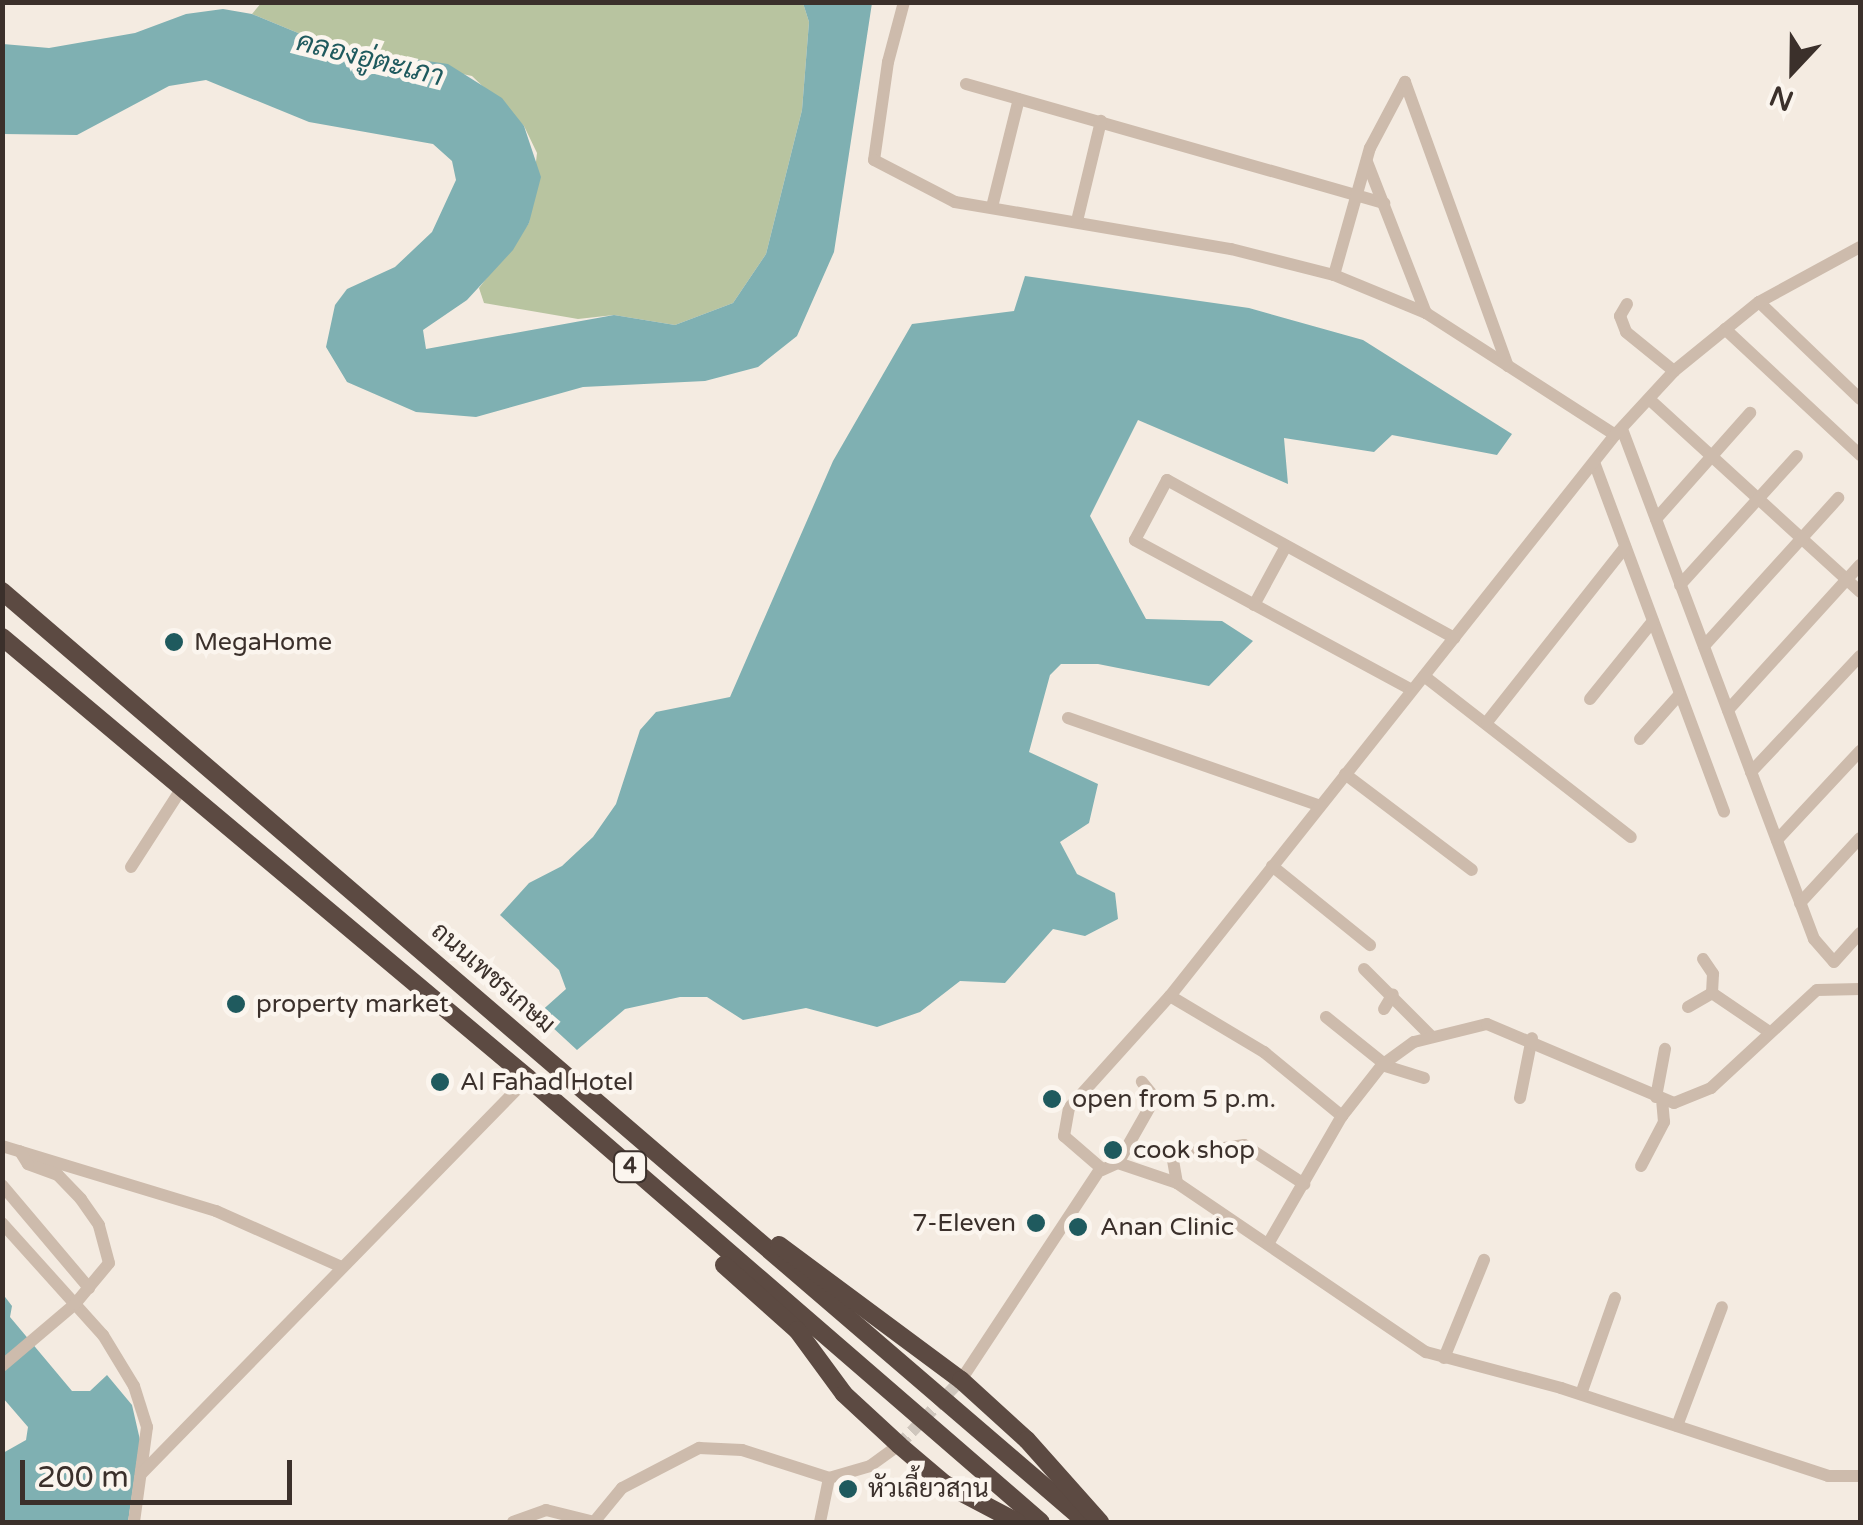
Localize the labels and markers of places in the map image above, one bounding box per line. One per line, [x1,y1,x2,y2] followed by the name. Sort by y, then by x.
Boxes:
[194,627,332,657] place label: MegaHome
[163,631,185,653] marker: MegaHome
[256,989,449,1019] place label: property market
[225,993,247,1015] marker: property market
[460,1067,633,1097] place label: Al Fahad Hotel
[429,1071,451,1093] marker: Al Fahad Hotel
[1072,1084,1276,1114] place label: open from 5 p.m.
[1041,1088,1063,1110] marker: open from 5 p.m.
[1133,1135,1255,1165] place label: cook shop
[1102,1139,1124,1161] marker: cook shop
[912,1208,1016,1238] place label: 7-Eleven
[1025,1212,1047,1234] marker: 7-Eleven
[1100,1212,1234,1242] place label: Anan Clinic
[1065,1214,1091,1240] marker: Anan Clinic
[868,1474,989,1504] place label: หัวเลี้ยวสาน
[837,1478,859,1500] marker: หัวเลี้ยวสาน

